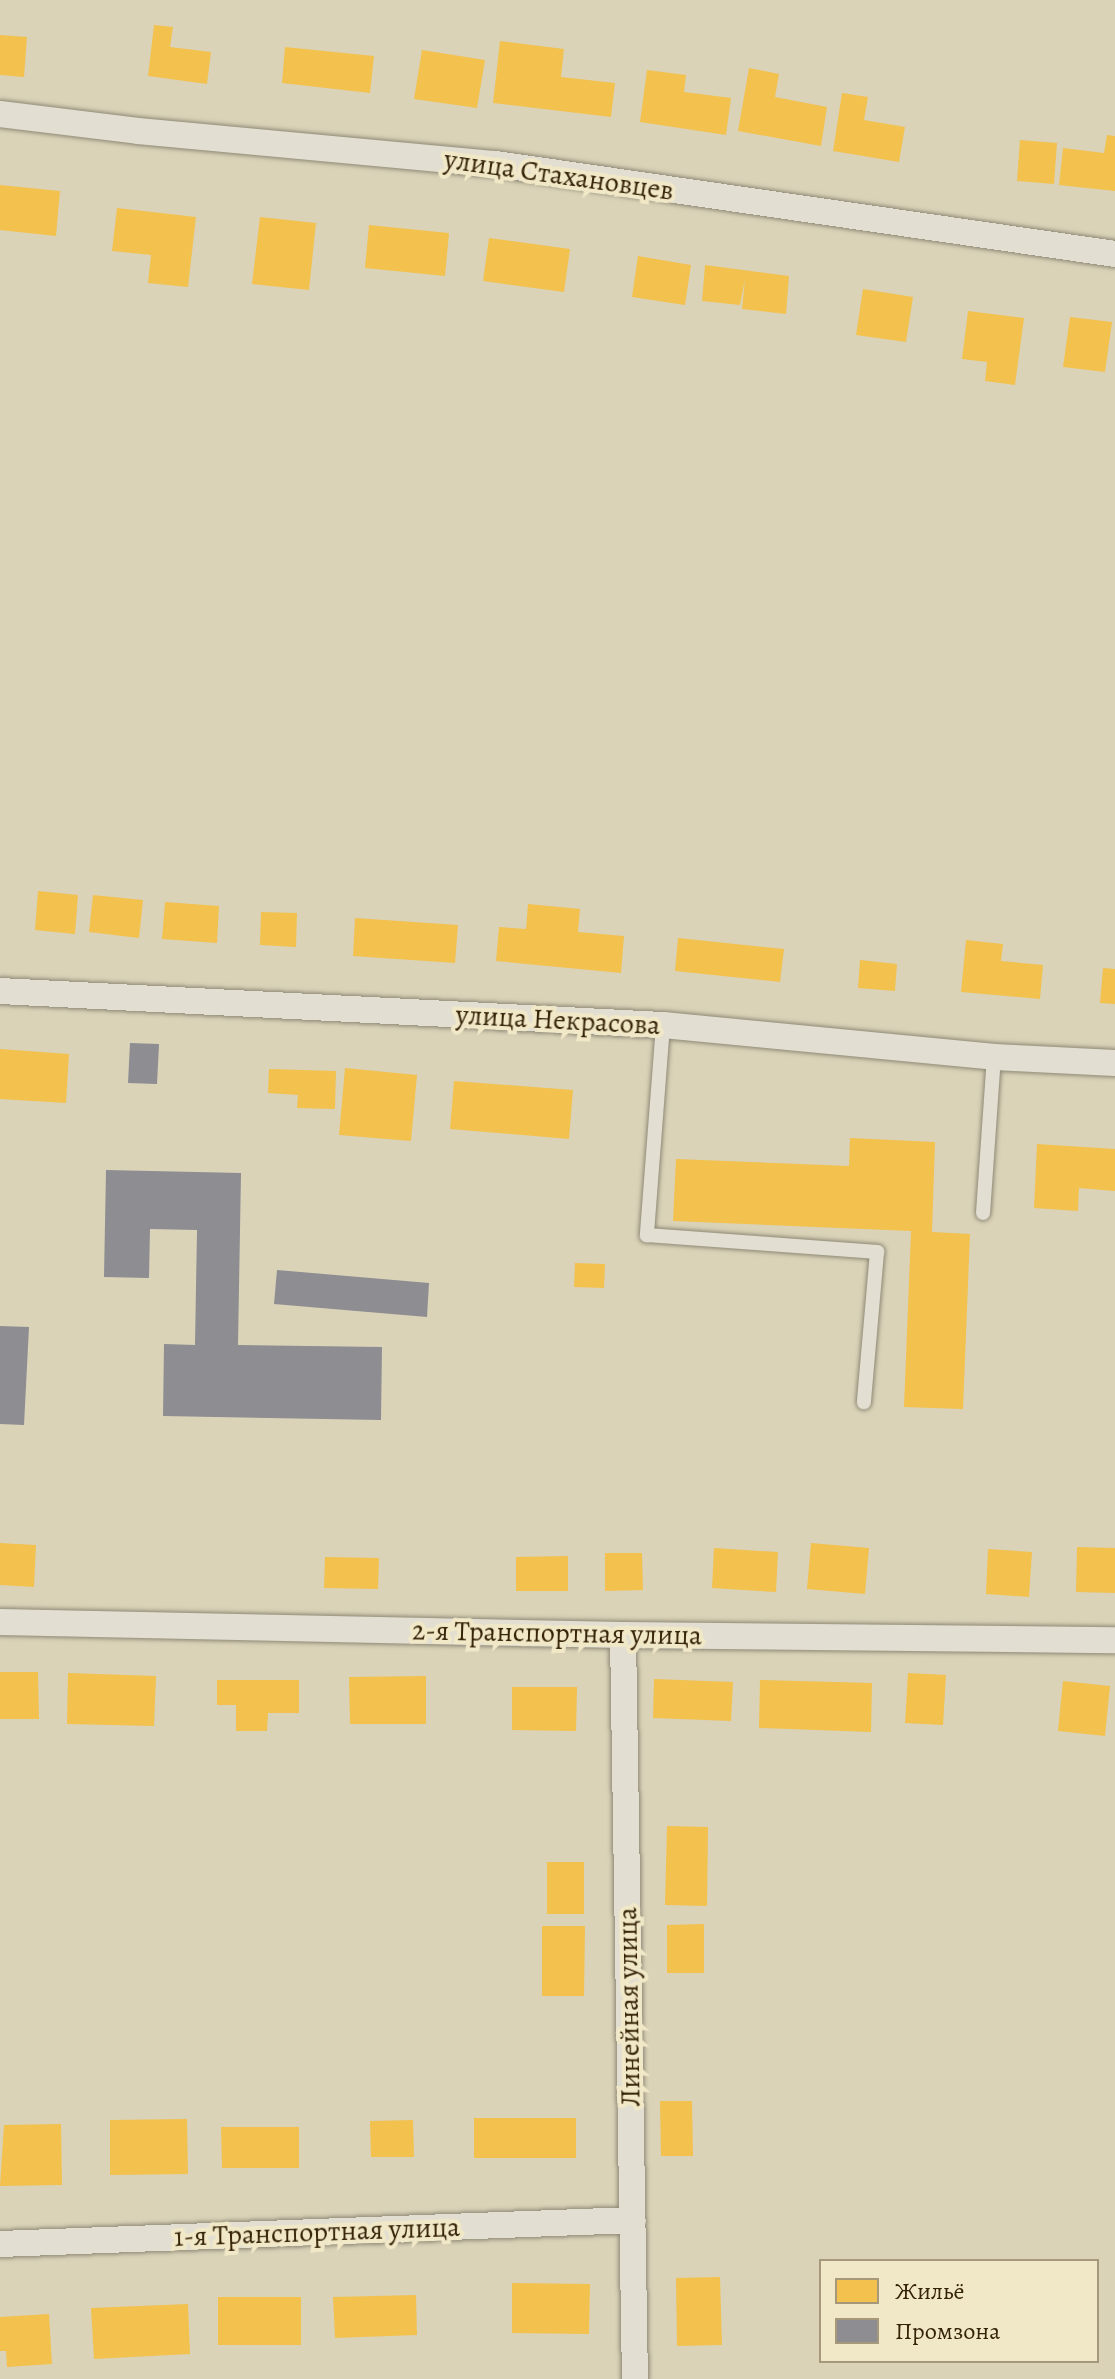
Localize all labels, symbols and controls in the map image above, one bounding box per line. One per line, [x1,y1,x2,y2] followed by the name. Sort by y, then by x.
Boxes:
[442,142,676,208] street label: улица Стахановцев
[455,998,661,1042] street label: улица Некрасова
[412,1614,702,1652] street label: 2-я Транспортная улица
[610,1907,648,2107] street label: Линейная улица
[173,2210,461,2254] street label: 1-я Транспортная улица
[819,2259,1099,2363] legend
[895,2275,964,2307] text: Жильё
[895,2315,1000,2347] text: Промзона

